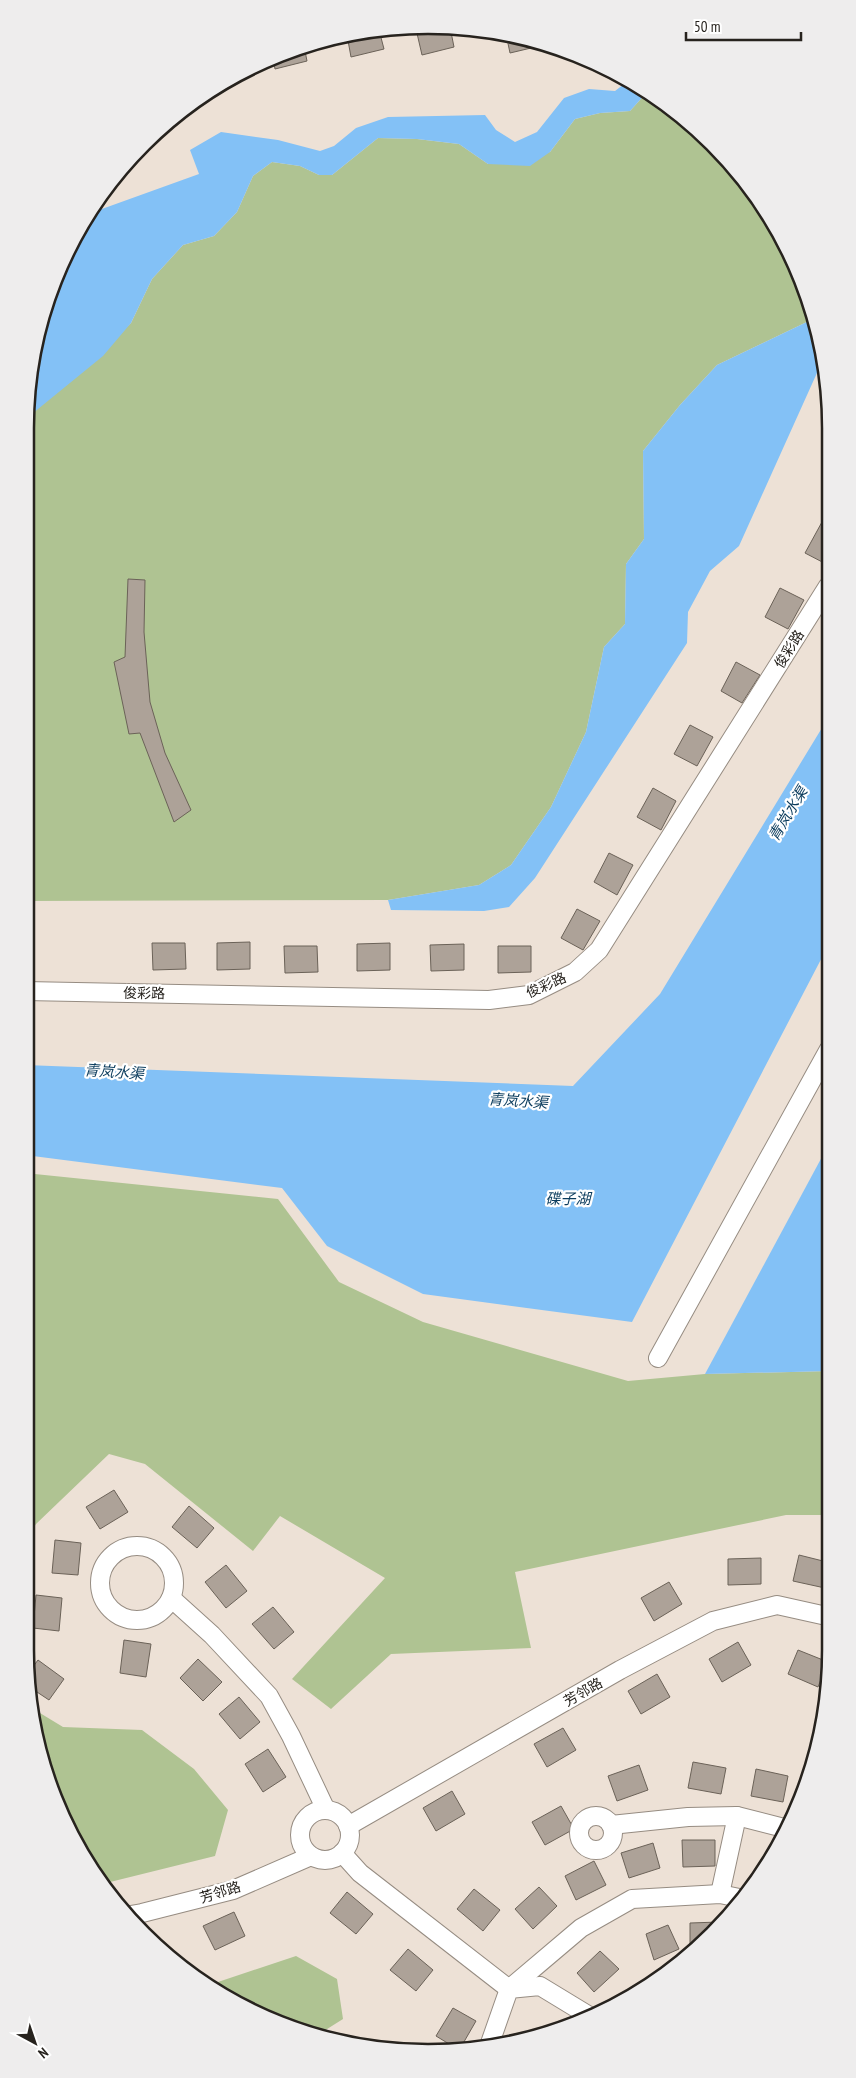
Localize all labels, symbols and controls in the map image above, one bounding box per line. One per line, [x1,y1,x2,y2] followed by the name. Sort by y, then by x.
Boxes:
[686,10,801,42] scale bar
[694,17,720,36] text: 50 m
[770,626,808,672] street label: 俊彩路
[764,781,812,844] water label: 青岚水渠
[523,968,569,1002] street label: 俊彩路
[123,984,165,1002] street label: 俊彩路
[83,1060,147,1083] water label: 青岚水渠
[487,1089,551,1112] water label: 青岚水渠
[545,1189,592,1208] water label: 碟子湖
[560,1674,606,1710] street label: 芳邻路
[197,1877,243,1907] street label: 芳邻路
[10,2018,60,2068] north arrow
[35,2044,52,2062] text: N

